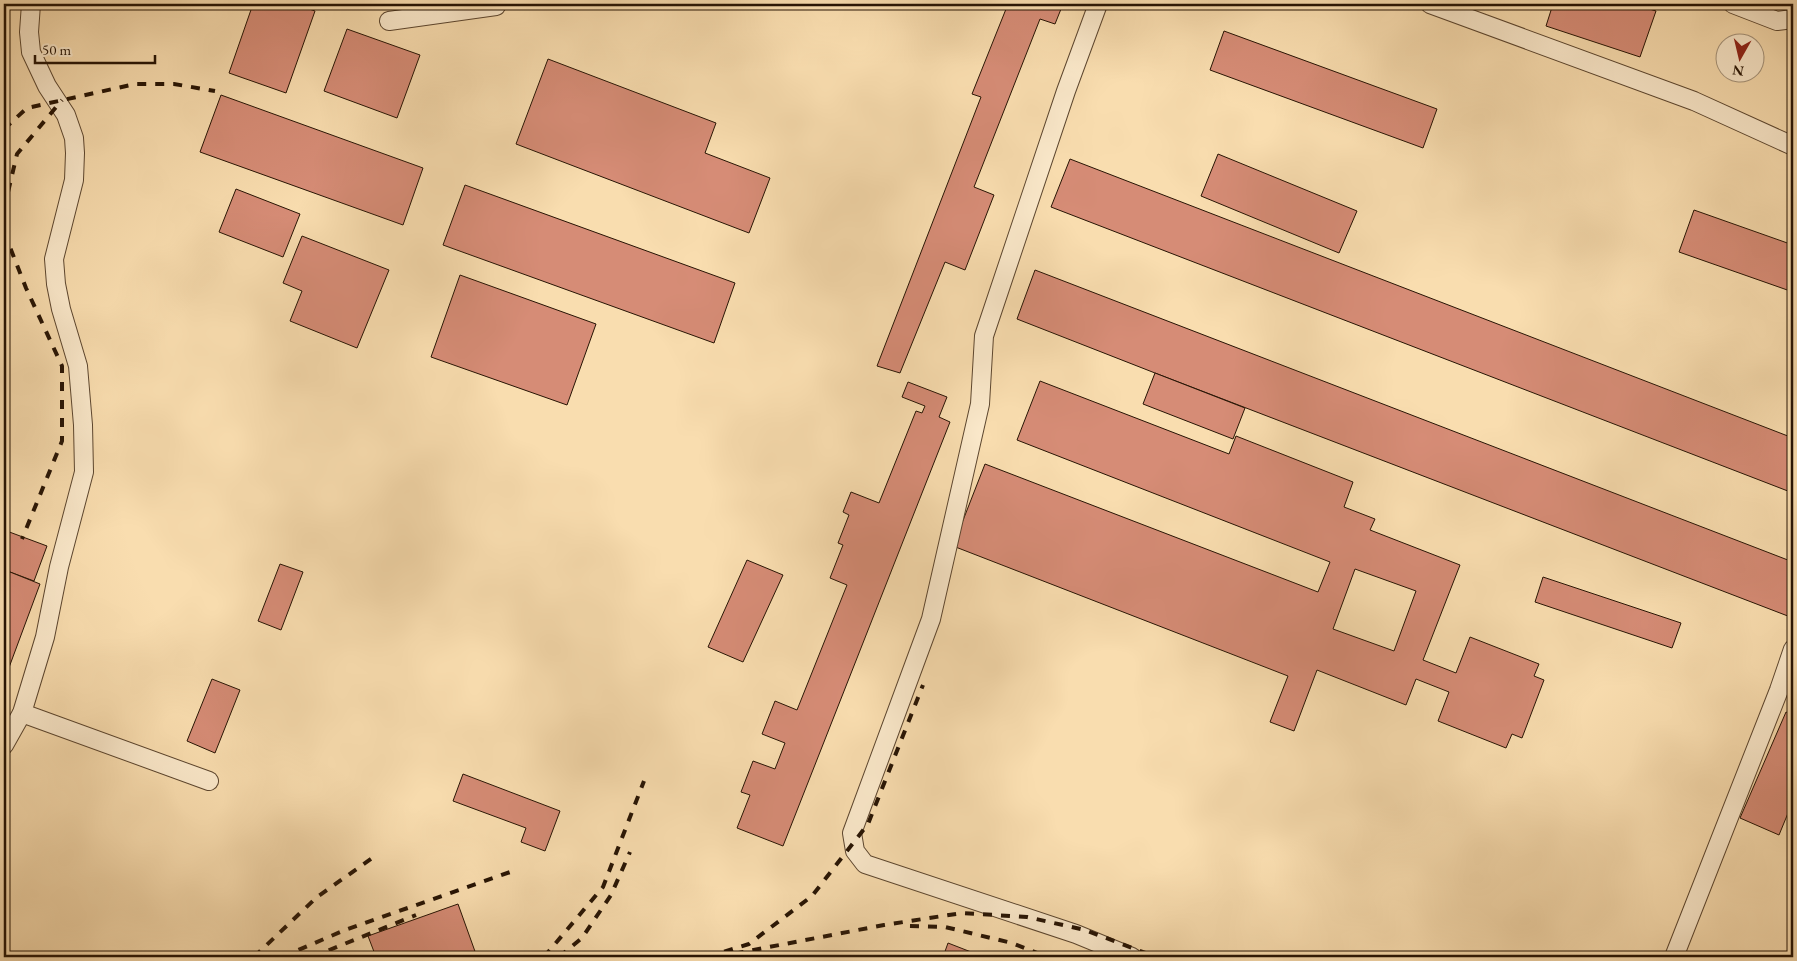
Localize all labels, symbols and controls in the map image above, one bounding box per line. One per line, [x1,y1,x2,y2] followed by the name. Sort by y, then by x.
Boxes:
[35,32,155,64] scale bar
[1714,32,1764,82] north arrow
[42,40,71,59] text: 50 m
[1731,61,1745,81] text: N

